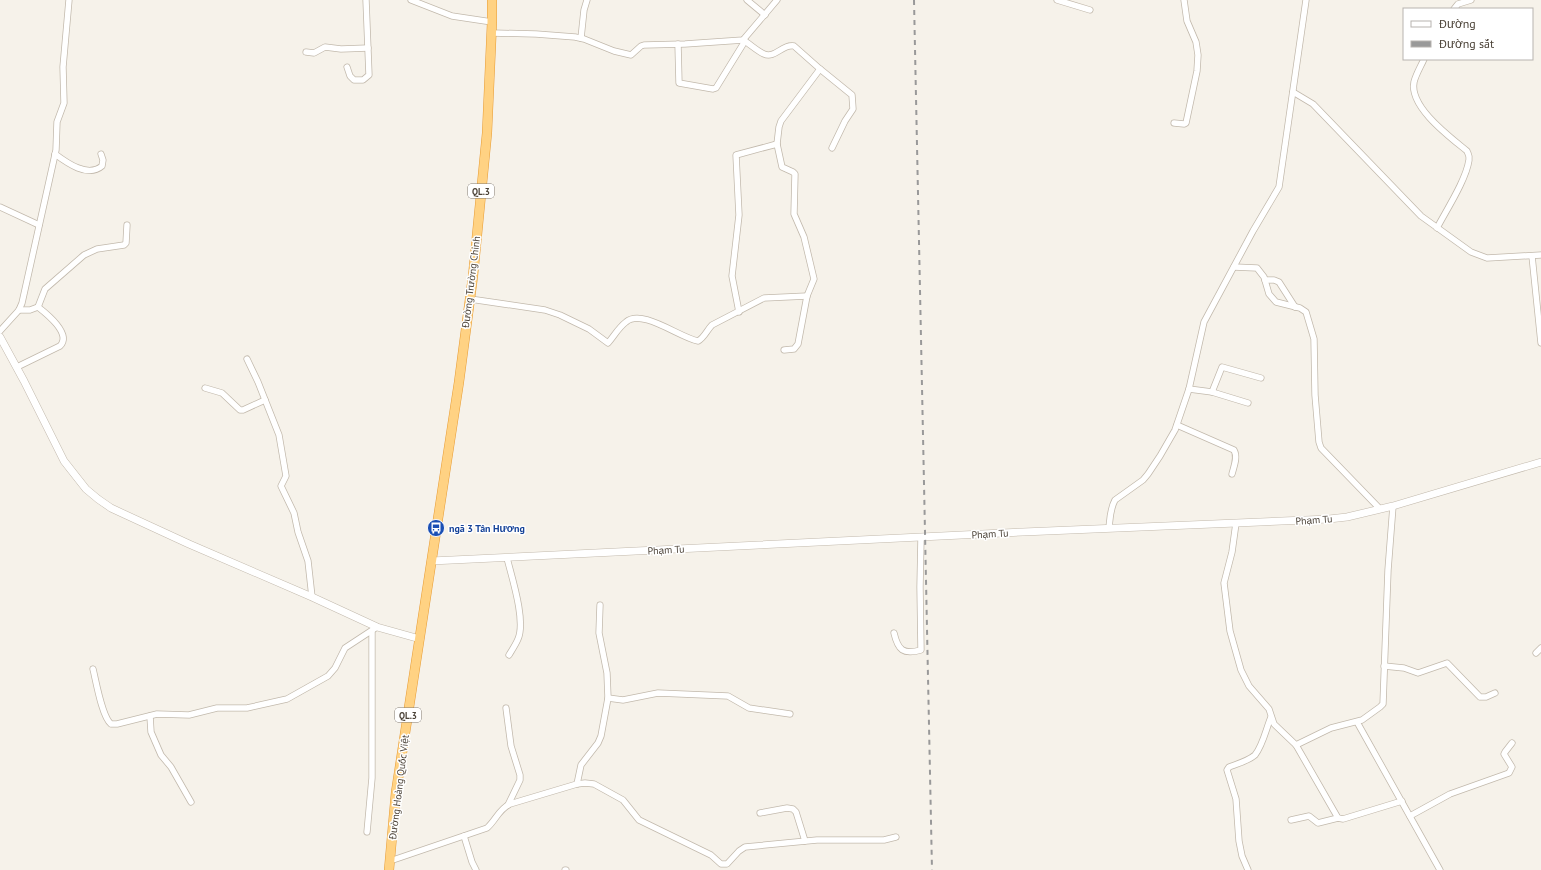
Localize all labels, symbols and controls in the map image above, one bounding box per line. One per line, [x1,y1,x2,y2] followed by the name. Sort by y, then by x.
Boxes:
[1403,8,1533,60] legend
[1438,16,1476,31] text: Đường
[1438,36,1494,51] text: Đường sắt
[468,184,494,198] road number: QL.3
[459,235,483,330] street label: Đường Trường Chinh
[1295,512,1333,528] street label: Phạm Tu
[426,518,446,538] bus stop icon: ngã 3 Tân Hương
[449,522,525,535] place label: ngã 3 Tân Hương
[971,527,1009,541] street label: Phạm Tu
[647,543,685,557] street label: Phạm Tu
[395,708,421,722] road number: QL.3
[386,733,412,841] street label: Đường Hoàng Quốc Việt

